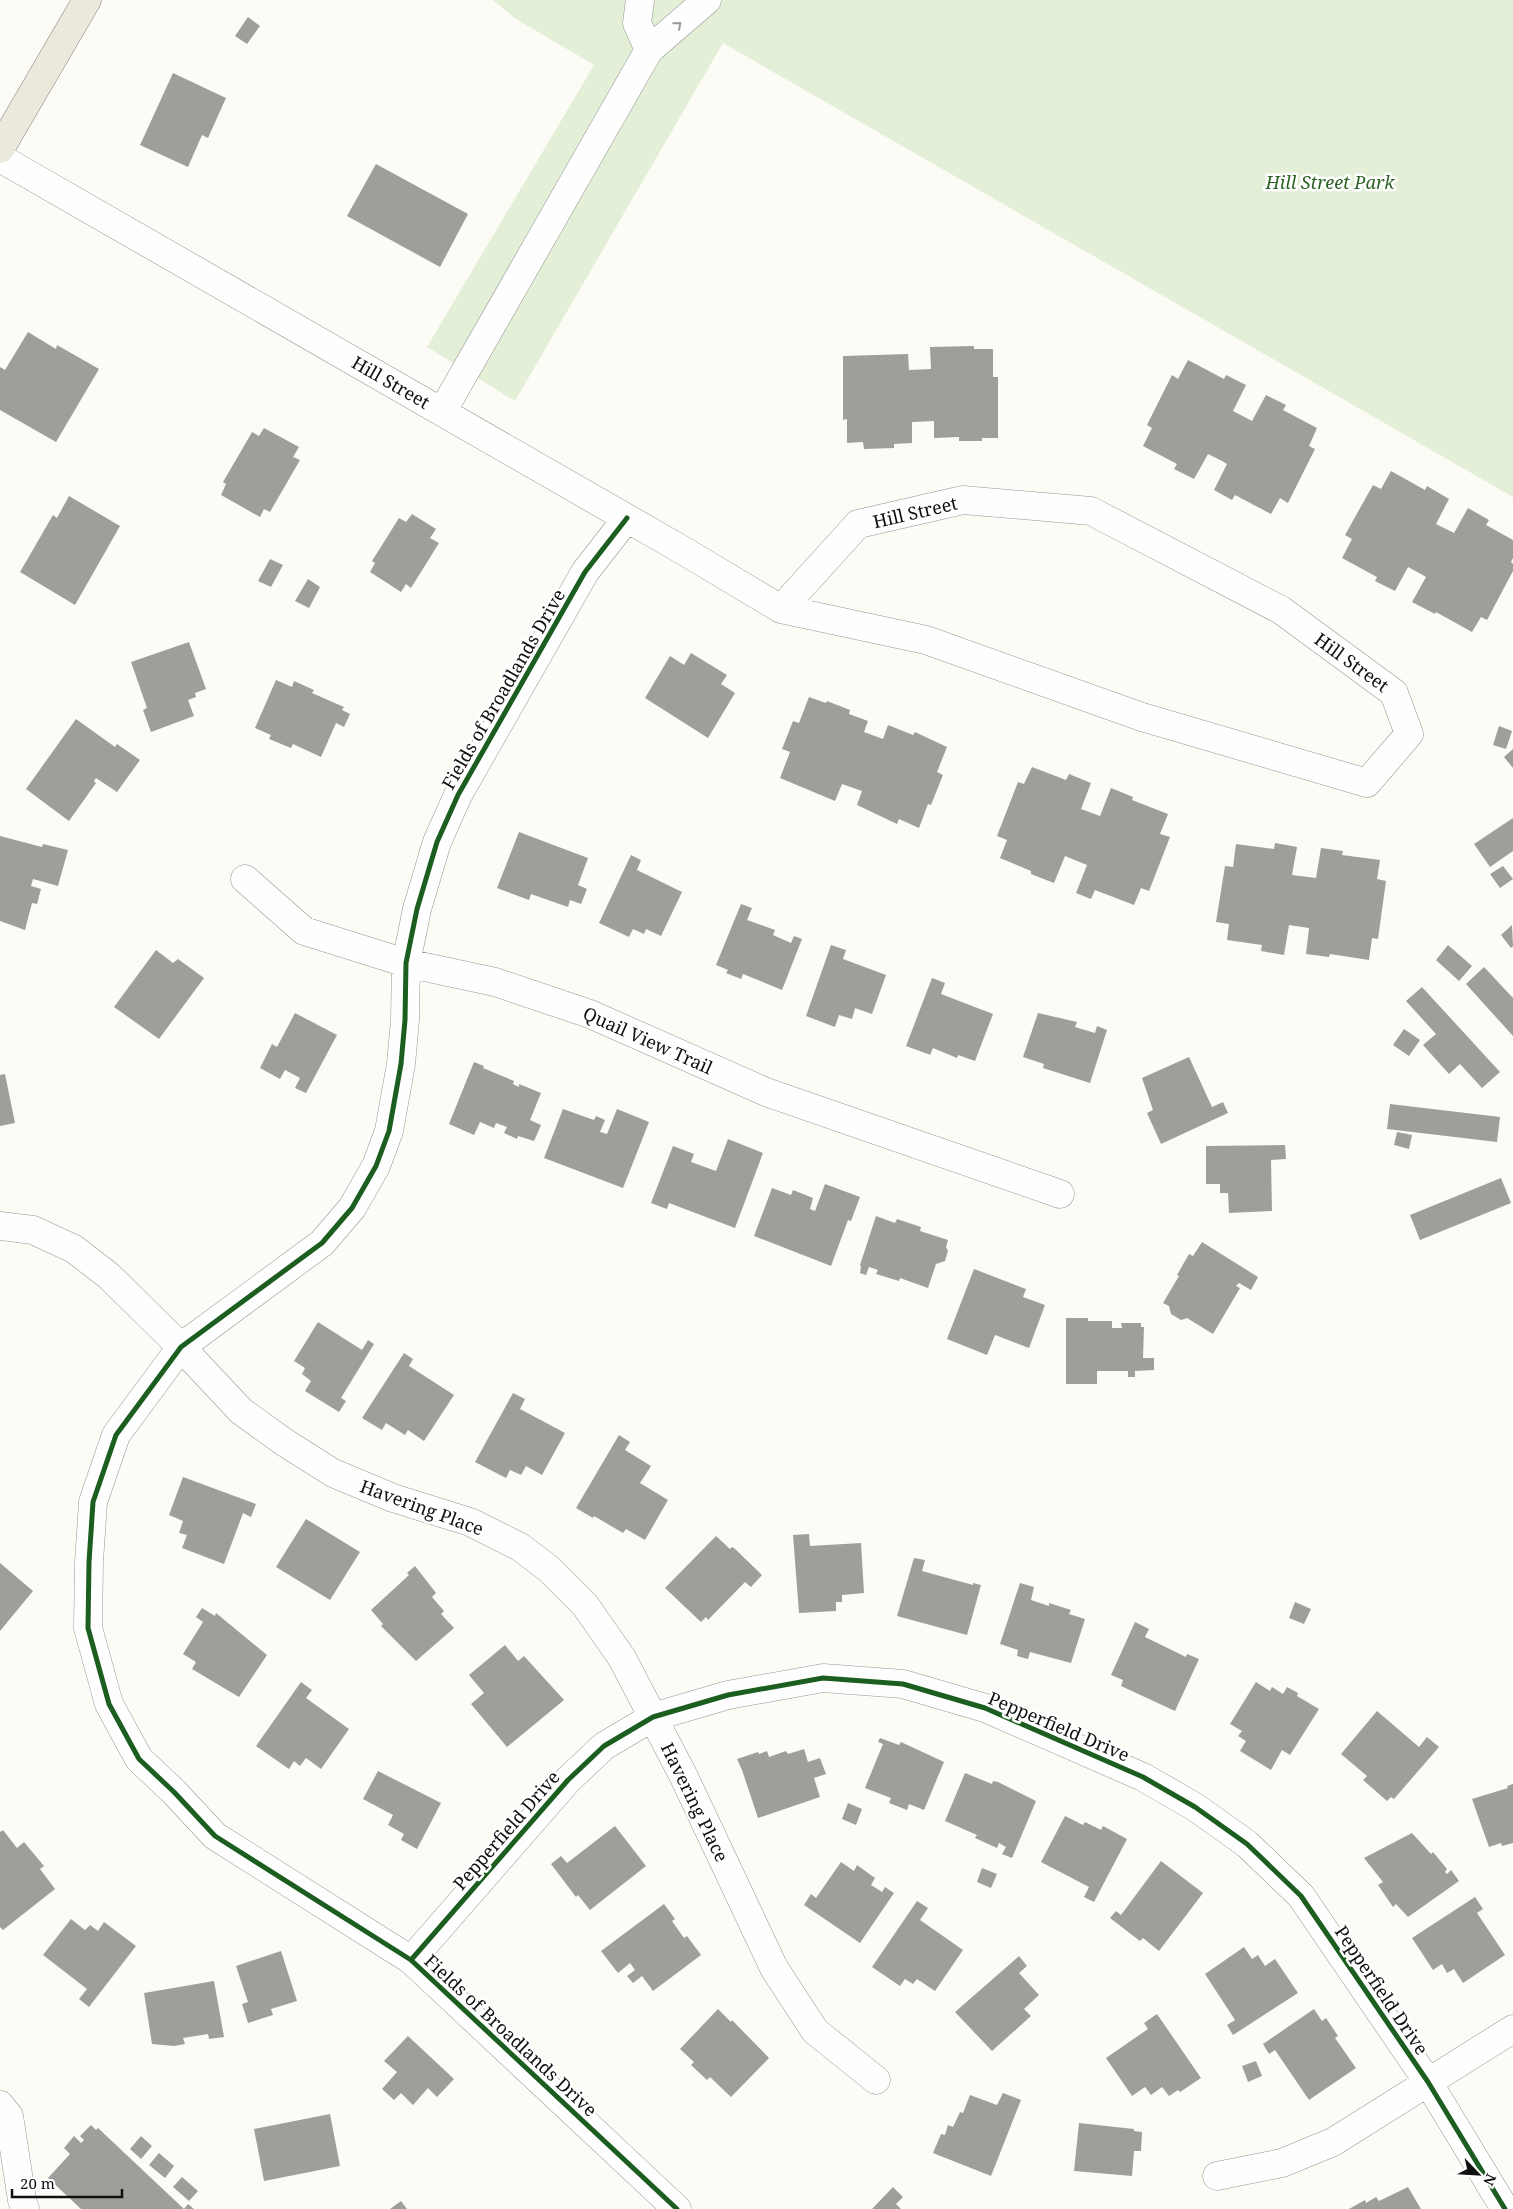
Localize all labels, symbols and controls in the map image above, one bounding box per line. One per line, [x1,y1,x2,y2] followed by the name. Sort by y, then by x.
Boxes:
[672,22,681,31] one-way arrow
[1264,170,1395,194] park label: Hill Street Park
[348,350,434,414] street label: Hill Street
[870,491,960,533] street label: Hill Street
[436,584,570,794] street label: Fields of Broadlands Drive
[1310,627,1394,697] street label: Hill Street
[579,1001,717,1079] street label: Quail View Trail
[357,1474,487,1540] street label: Havering Place
[985,1685,1133,1767] street label: Pepperfield Drive
[656,1738,734,1866] street label: Havering Place
[447,1765,565,1895] street label: Pepperfield Drive
[1330,1921,1434,2059] street label: Pepperfield Drive
[420,1949,602,2121] street label: Fields of Broadlands Drive
[1453,2149,1503,2199] north arrow
[12,2166,122,2198] scale bar
[1479,2171,1501,2189] text: N
[20,2173,55,2193] text: 20 m

